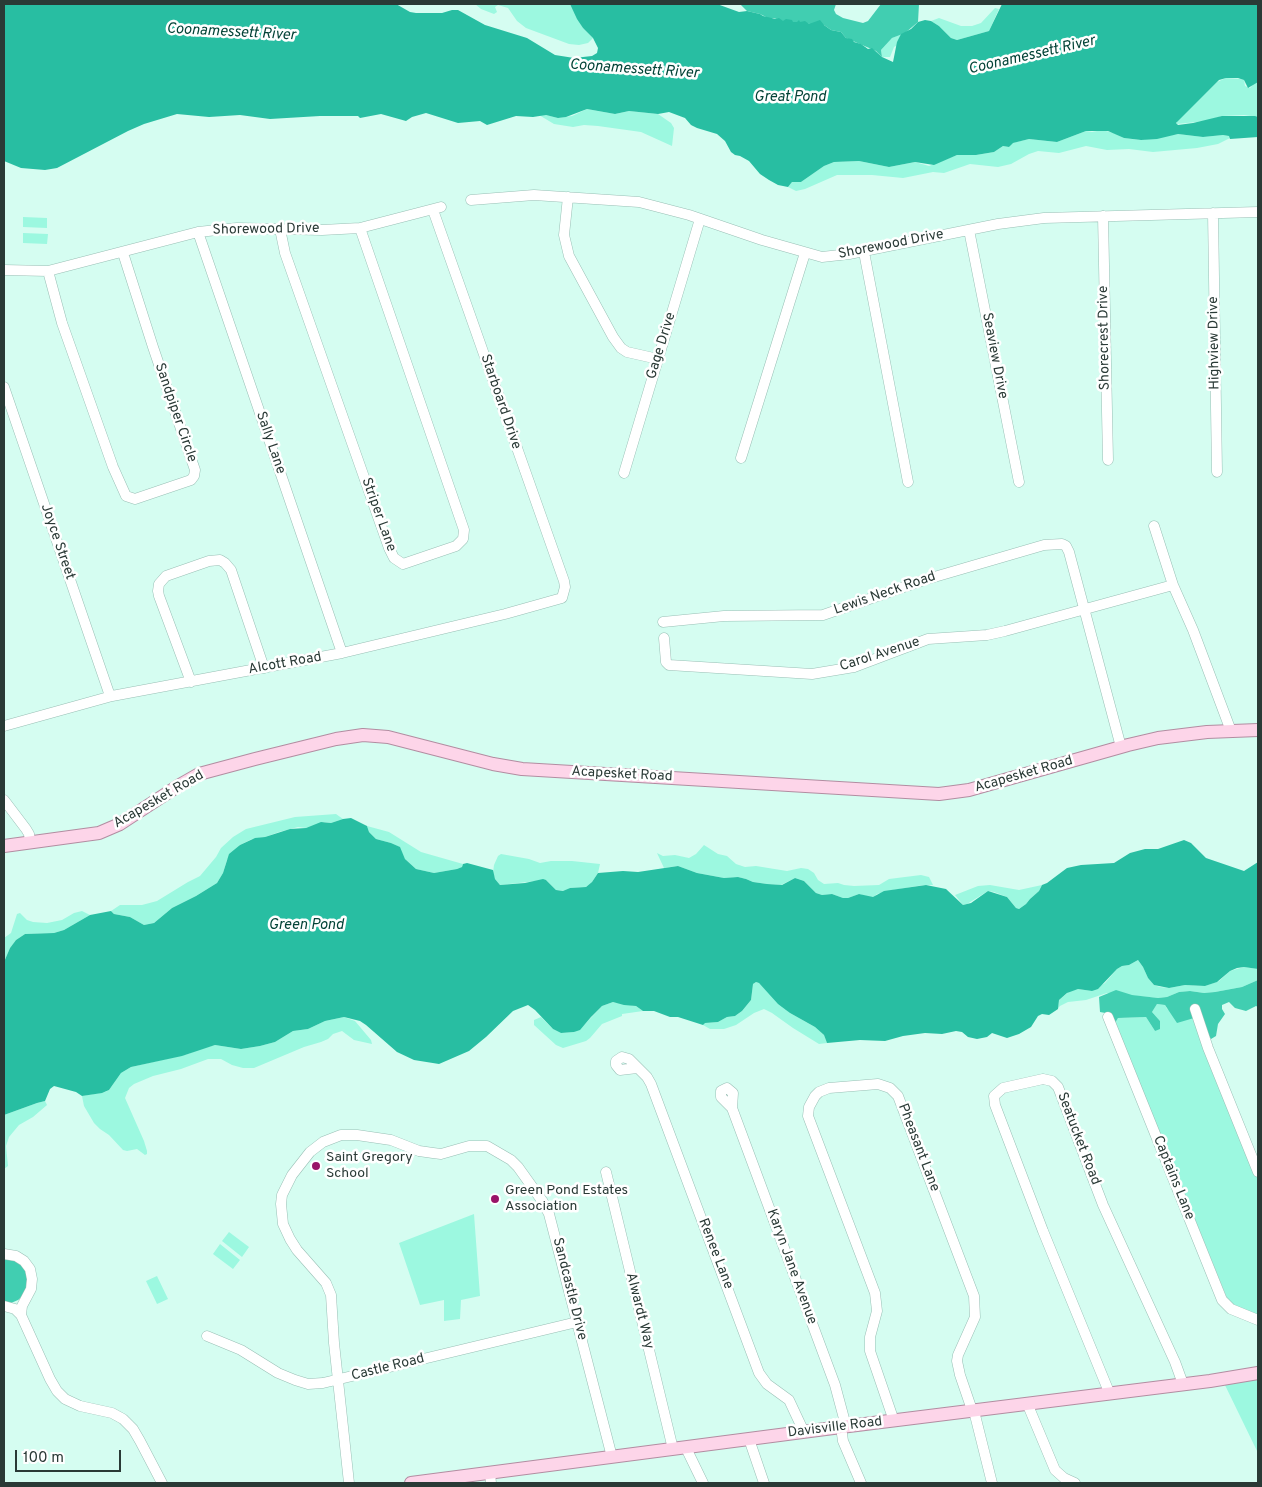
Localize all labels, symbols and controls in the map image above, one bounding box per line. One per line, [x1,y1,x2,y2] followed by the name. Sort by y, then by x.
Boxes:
[166,21,296,45] water label: Coonamessett River
[967,33,1097,79] water label: Coonamessett River
[569,57,699,83] water label: Coonamessett River
[754,89,826,107] water label: Great Pond
[212,221,320,239] street label: Shorewood Drive
[837,227,945,263] street label: Shorewood Drive
[1096,285,1114,391] street label: Shorecrest Drive
[1206,296,1224,390] street label: Highview Drive
[644,311,680,381] street label: Gage Drive
[977,311,1011,401] street label: Seaview Drive
[476,352,524,452] street label: Starboard Drive
[150,361,200,465] street label: Sandpiper Circle
[252,410,288,476] street label: Sally Lane
[357,476,399,554] street label: Striper Lane
[36,502,78,582] street label: Joyce Street
[832,569,938,619] street label: Lewis Neck Road
[838,634,922,676] street label: Carol Avenue
[247,649,323,679] street label: Alcott Road
[973,753,1075,797] street label: Acapesket Road
[571,764,673,786] street label: Acapesket Road
[111,767,207,833] street label: Acapesket Road
[268,917,344,935] water label: Green Pond
[1053,1090,1103,1188] street label: Seatucket Road
[894,1102,942,1194] street label: Pheasant Lane
[1149,1134,1197,1222] street label: Captains Lane
[326,1150,413,1182] place label: Saint Gregory School
[310,1160,322,1172] marker: Saint Gregory School
[505,1183,628,1216] place label: Green Pond Estates Association
[489,1193,501,1205] marker: Green Pond Estates Association
[762,1207,820,1327] street label: Karyn Jane Avenue
[694,1216,736,1292] street label: Renee Lane
[548,1236,590,1342] street label: Sandcastle Drive
[621,1271,657,1351] street label: Alwardt Way
[350,1351,426,1385] street label: Castle Road
[787,1414,883,1442] street label: Davisville Road
[18,1440,124,1472] scale bar
[23,1449,64,1468] text: 100 m

